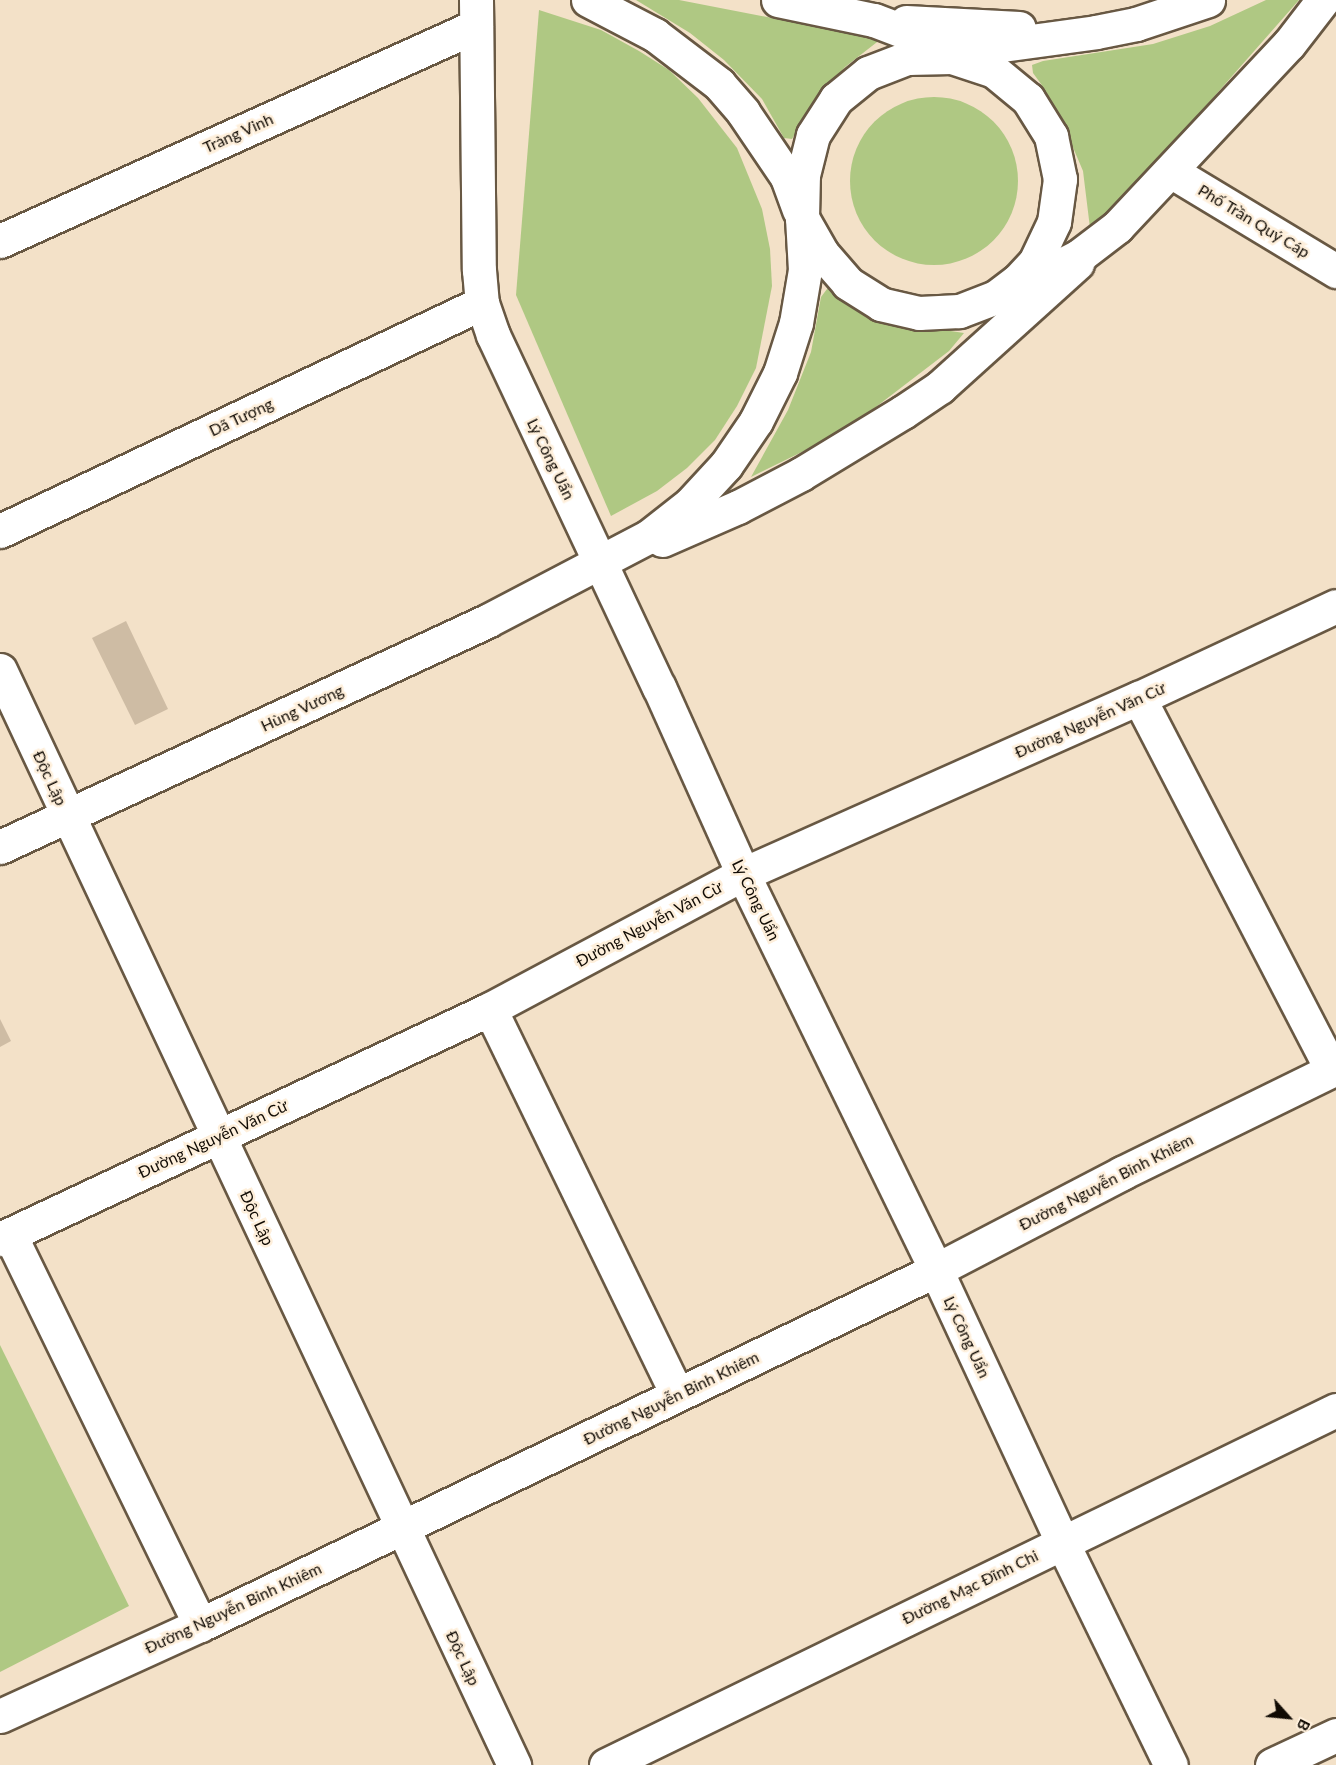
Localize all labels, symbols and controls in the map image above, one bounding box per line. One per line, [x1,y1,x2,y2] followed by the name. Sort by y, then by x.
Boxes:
[200,109,276,157] street label: Tràng Vinh
[1194,180,1314,262] street label: Phố Trần Quý Cáp
[206,394,276,440] street label: Dã Tượng
[523,415,579,503] street label: Lý Công Uẩn
[1011,678,1169,762] street label: Đường Nguyễn Văn Cừ
[257,680,347,736] street label: Hùng Vương
[29,748,71,808] street label: Độc Lập
[728,856,784,944] street label: Lý Công Uẩn
[572,877,726,971] street label: Đường Nguyễn Văn Cừ
[135,1096,291,1182] street label: Đường Nguyễn Văn Cừ
[1016,1130,1196,1234] street label: Đường Nguyễn Bỉnh Khiêm
[236,1188,278,1248] street label: Độc Lập
[940,1293,994,1381] street label: Lý Công Uẩn
[580,1347,762,1449] street label: Đường Nguyễn Bỉnh Khiêm
[899,1546,1041,1628] street label: Đường Mạc Đĩnh Chi
[141,1559,325,1657] street label: Đường Nguyễn Bỉnh Khiêm
[442,1628,484,1688] street label: Độc Lập
[1258,1687,1318,1747] north arrow
[1294,1716,1315,1734] text: B

